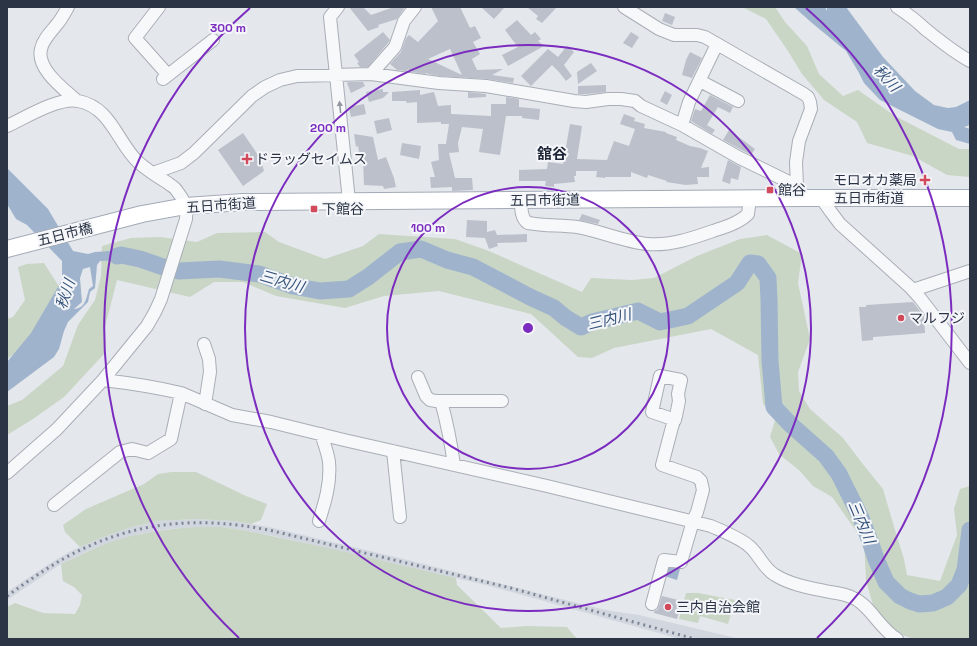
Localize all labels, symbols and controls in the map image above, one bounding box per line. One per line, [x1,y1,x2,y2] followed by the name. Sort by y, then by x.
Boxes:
[210,20,246,36] text: 300 m
[870,61,906,97] water label: 秋川
[336,101,343,113] one-way arrow
[310,120,346,136] text: 200 m
[537,144,567,163] district label: 舘谷
[255,150,367,168] place label: ドラッグセイムス
[242,154,252,164] marker: ドラッグセイムス
[833,171,917,189] place label: モロオカ薬局
[920,175,930,185] marker: モロオカ薬局
[778,181,806,199] place label: 館谷
[765,185,775,195] marker: 館谷
[834,189,904,207] street label: 五日市街道
[510,190,580,210] street label: 五日市街道
[185,194,257,216] street label: 五日市街道
[322,200,364,218] place label: 下館谷
[309,204,319,214] marker: 下館谷
[36,218,94,250] street label: 五日市橋
[411,220,445,236] text: 100 m
[258,266,308,297] water label: 三内川
[51,275,79,311] water label: 秋川
[585,304,635,334] water label: 三内川
[909,309,965,327] place label: マルフジ
[896,313,906,323] marker: マルフジ
[521,321,535,335] centre of rings
[844,498,880,548] water label: 三内川
[676,598,760,616] place label: 三内自治会館
[663,602,673,612] marker: 三内自治会館

